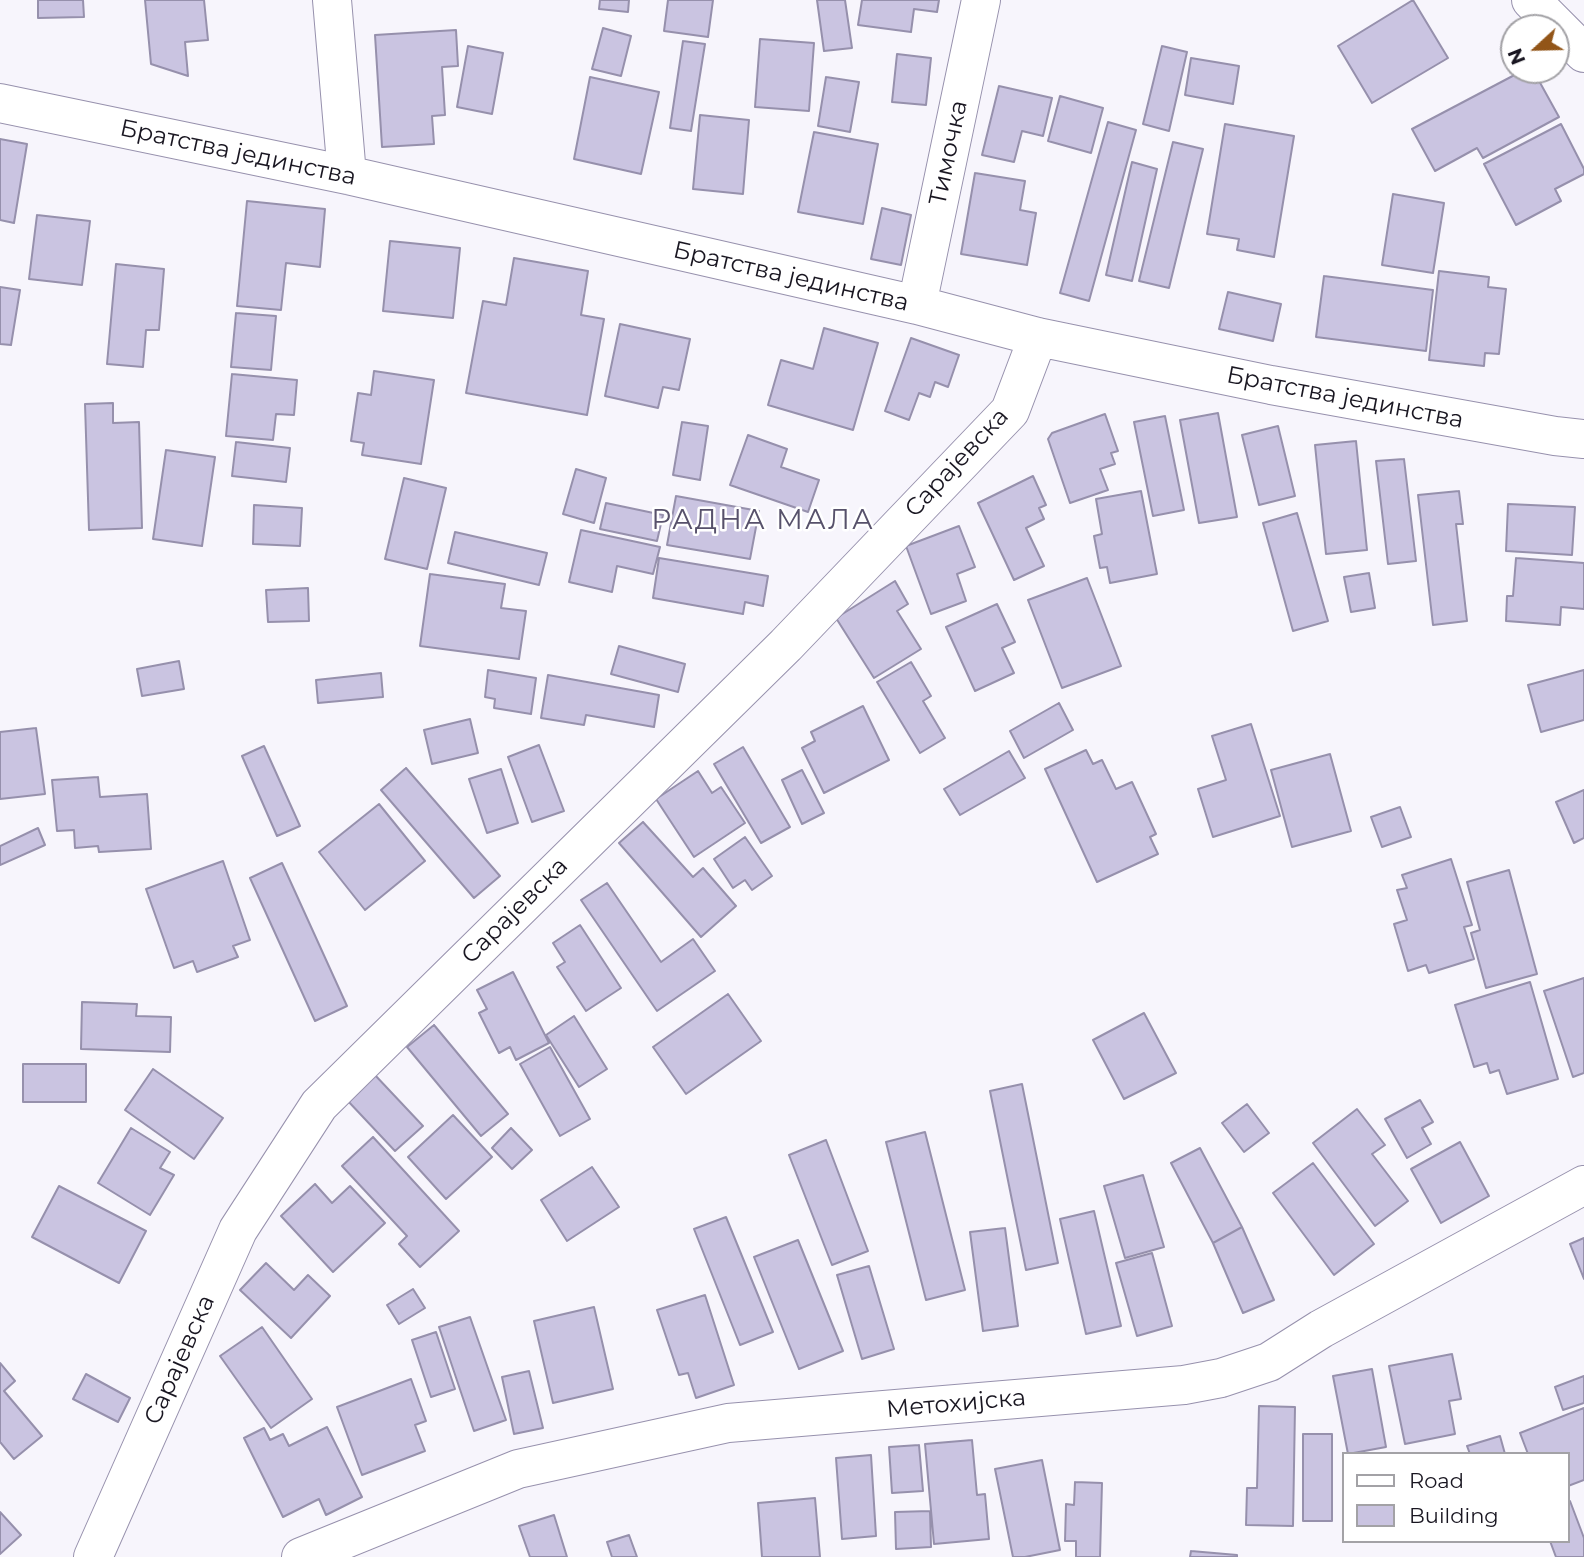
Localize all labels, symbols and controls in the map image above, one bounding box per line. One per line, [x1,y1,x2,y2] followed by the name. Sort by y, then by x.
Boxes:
[1500,14,1570,84] north arrow
[1503,45,1530,68] text: N
[924,98,974,208] street label: Тимочка
[117,114,359,192] street label: Братства јединства
[670,236,912,318] street label: Братства јединства
[1224,361,1466,435] street label: Братства јединства
[899,403,1015,523] street label: Сарајевска
[653,504,873,538] district label: РАДНА МАЛА
[456,852,574,970] street label: Сарајевска
[139,1291,221,1429] street label: Сарајевска
[885,1384,1027,1424] street label: Метохијска
[1342,1452,1570,1543] legend
[1409,1468,1464,1493] text: Road
[1409,1503,1499,1528] text: Building

